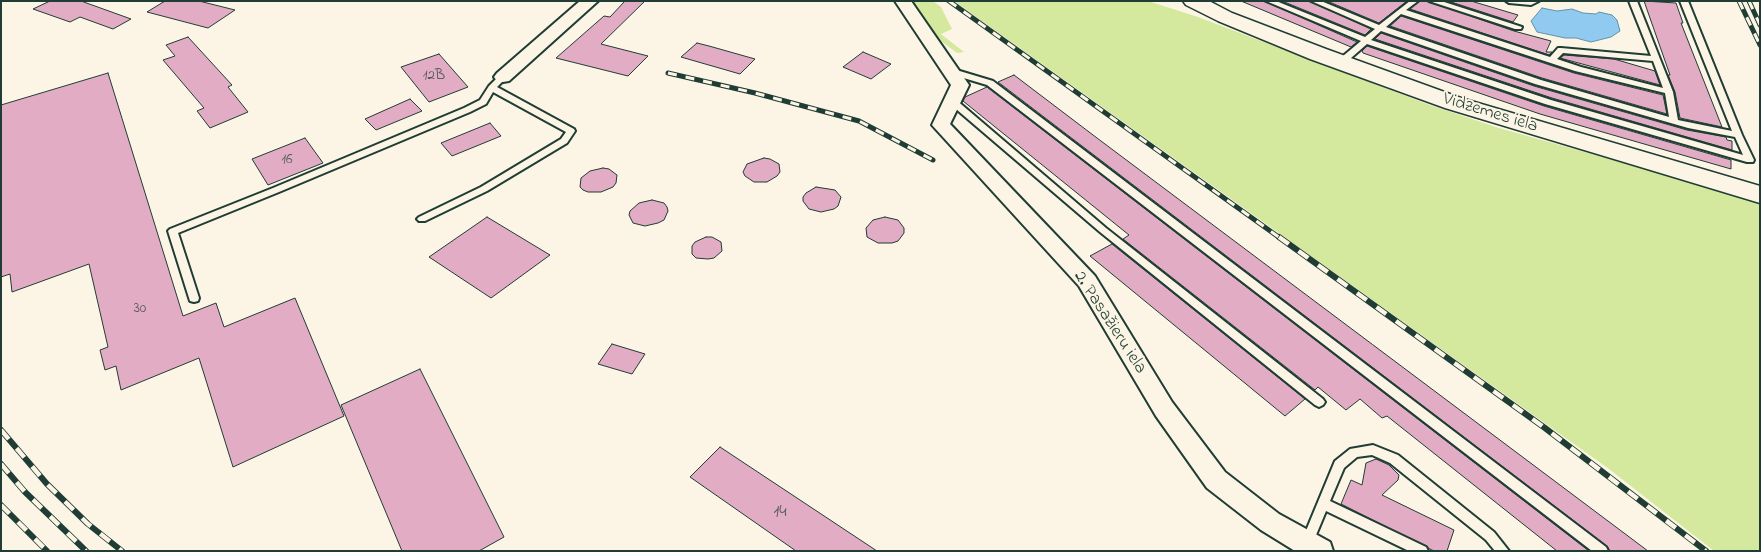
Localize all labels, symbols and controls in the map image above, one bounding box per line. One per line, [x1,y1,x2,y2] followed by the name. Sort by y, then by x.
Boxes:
[423,68,445,86] house number: 12B
[1440,89,1540,139] street label: Vidzemes iela
[281,152,293,170] house number: 16
[1068,268,1150,378] street label: 2. Pasažieru iela
[134,301,146,319] house number: 30
[773,502,787,524] house number: 14

